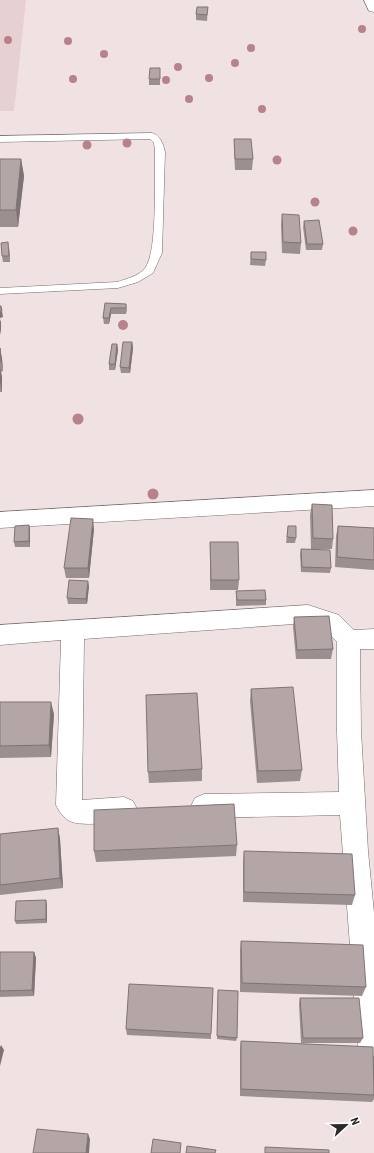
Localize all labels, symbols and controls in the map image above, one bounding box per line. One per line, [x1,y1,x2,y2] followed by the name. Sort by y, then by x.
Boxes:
[326,1105,366,1145] north arrow
[348,1116,362,1127] text: N

